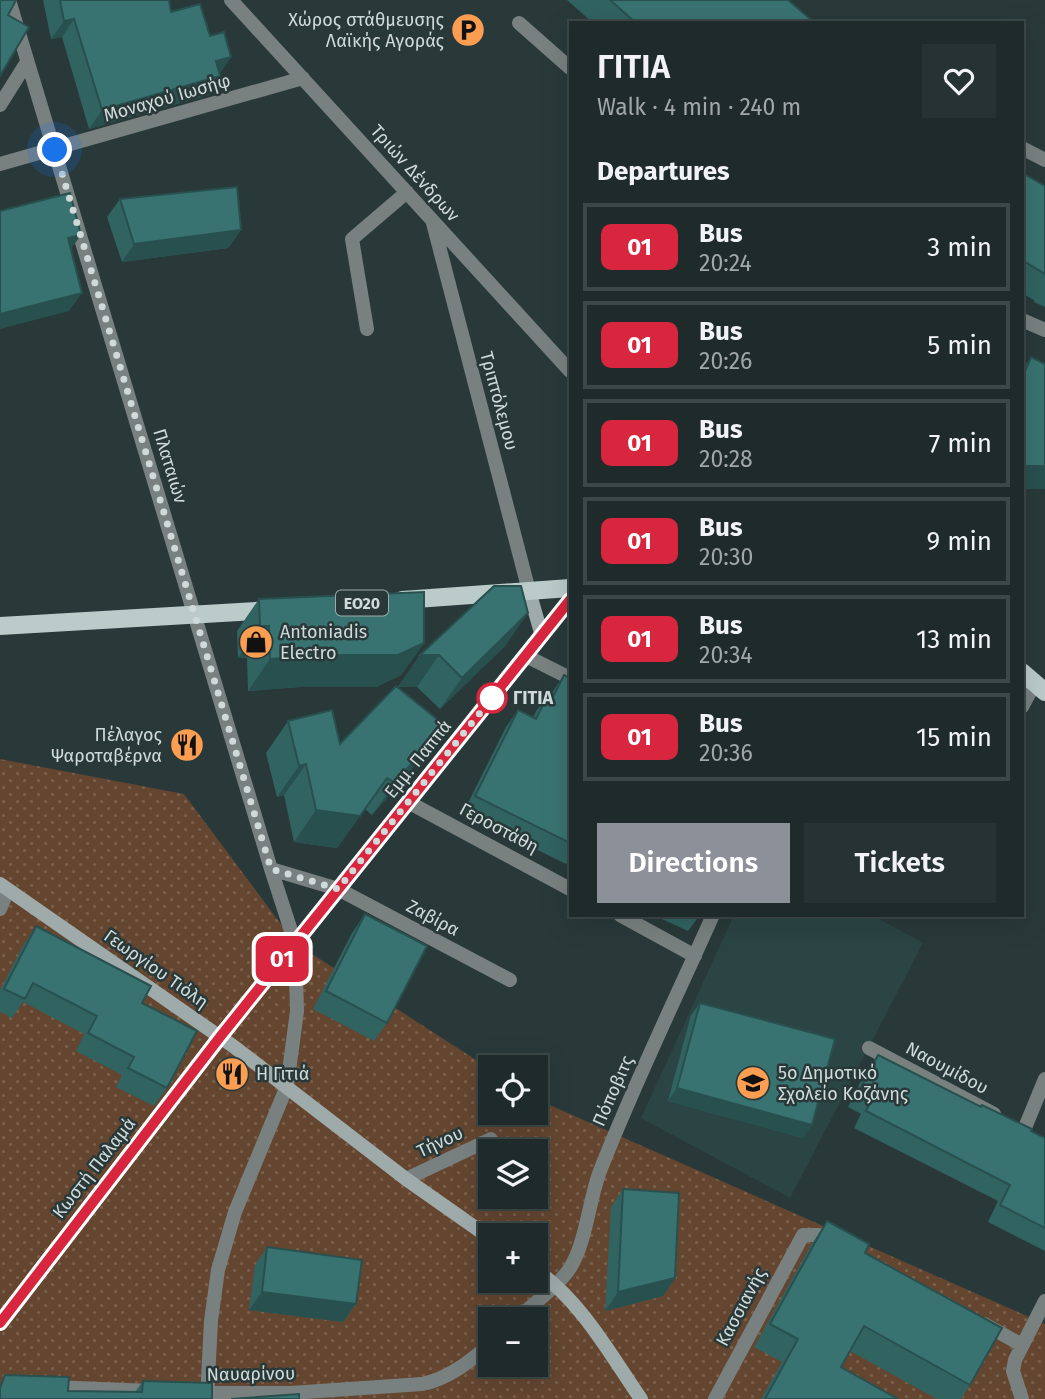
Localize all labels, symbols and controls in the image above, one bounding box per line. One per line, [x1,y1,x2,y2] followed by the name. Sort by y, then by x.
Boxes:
[288,9,445,52] place label: Χώρος στάθμευσης Λαϊκής Αγοράς
[449,11,487,49] parking icon: Χώρος στάθμευσης Λαϊκής Αγοράς
[922,44,996,118] button: heart
[597,47,670,87] text: ΓΙΤΙΑ
[101,69,233,127] street label: Μοναχού Ιωσήφ
[597,93,801,121] text: Walk · 4 min · 240 m
[366,120,464,226] street label: Τριών Δένδρων
[37,132,72,167] your location
[597,156,730,187] text: Departures
[699,218,742,249] text: Bus
[927,232,992,263] text: 3 min
[627,233,652,261] text: 01
[699,249,752,277] text: 20:24
[699,316,742,347] text: Bus
[927,330,992,361] text: 5 min
[627,331,652,359] text: 01
[699,347,752,375] text: 20:26
[475,349,523,453] street label: Τριπτόλεμου
[699,414,742,445] text: Bus
[148,426,192,506] street label: Πλαταιών
[929,428,992,459] text: 7 min
[627,429,652,457] text: 01
[699,445,753,473] text: 20:28
[699,512,742,543] text: Bus
[927,526,992,557] text: 9 min
[627,527,652,555] text: 01
[699,543,753,571] text: 20:30
[336,590,388,616] road number: ΕΟ20
[699,610,742,641] text: Bus
[280,621,367,664] place label: Antoniadis Electro
[237,623,275,661] shop icon: Antoniadis Electro
[916,624,992,655] text: 13 min
[627,625,652,653] text: 01
[699,641,753,669] text: 20:34
[477,683,507,713] marker: ΓΙΤΙΑ
[513,687,553,709] place label: ΓΙΤΙΑ
[699,708,742,739] text: Bus
[380,715,456,803] street label: Εμμ. Παππά
[916,722,992,753] text: 15 min
[627,723,652,751] text: 01
[51,724,163,767] place label: Πέλαγος Ψαροταβέρνα
[168,726,206,764] restaurant icon: Πέλαγος Ψαροταβέρνα
[699,739,753,767] text: 20:36
[456,798,542,858] street label: Γεροστάθη
[597,823,790,903] button: Directions
[804,823,996,903] button: Tickets
[403,895,463,941] street label: Ζαβίρα
[100,925,212,1013] street label: Γεωργίου Τιόλη
[250,936,314,982] line badge: 01
[270,945,294,973] text: 01
[902,1037,992,1099] street label: Ναουμίδου
[588,1052,639,1130] street label: Πόποβιτς
[213,1055,251,1093] restaurant icon: Η Γιτιά
[478,1055,548,1377] map controls
[478,1055,548,1125] button: locate
[778,1062,909,1105] place label: 5ο Δημοτικό Σχολείο Κοζάνης
[256,1063,309,1085] place label: Η Γιτιά
[734,1064,772,1102] school or university icon: 5ο Δημοτικό Σχολείο Κοζάνης
[48,1113,140,1223] street label: Κωστή Παλαμά
[413,1122,467,1162] street label: Τήνου
[478,1139,548,1209] button: layers
[478,1223,548,1293] button: +
[711,1264,771,1350] street label: Κασσιανής
[478,1307,548,1377] button: −
[207,1362,295,1386] street label: Ναυαρίνου

